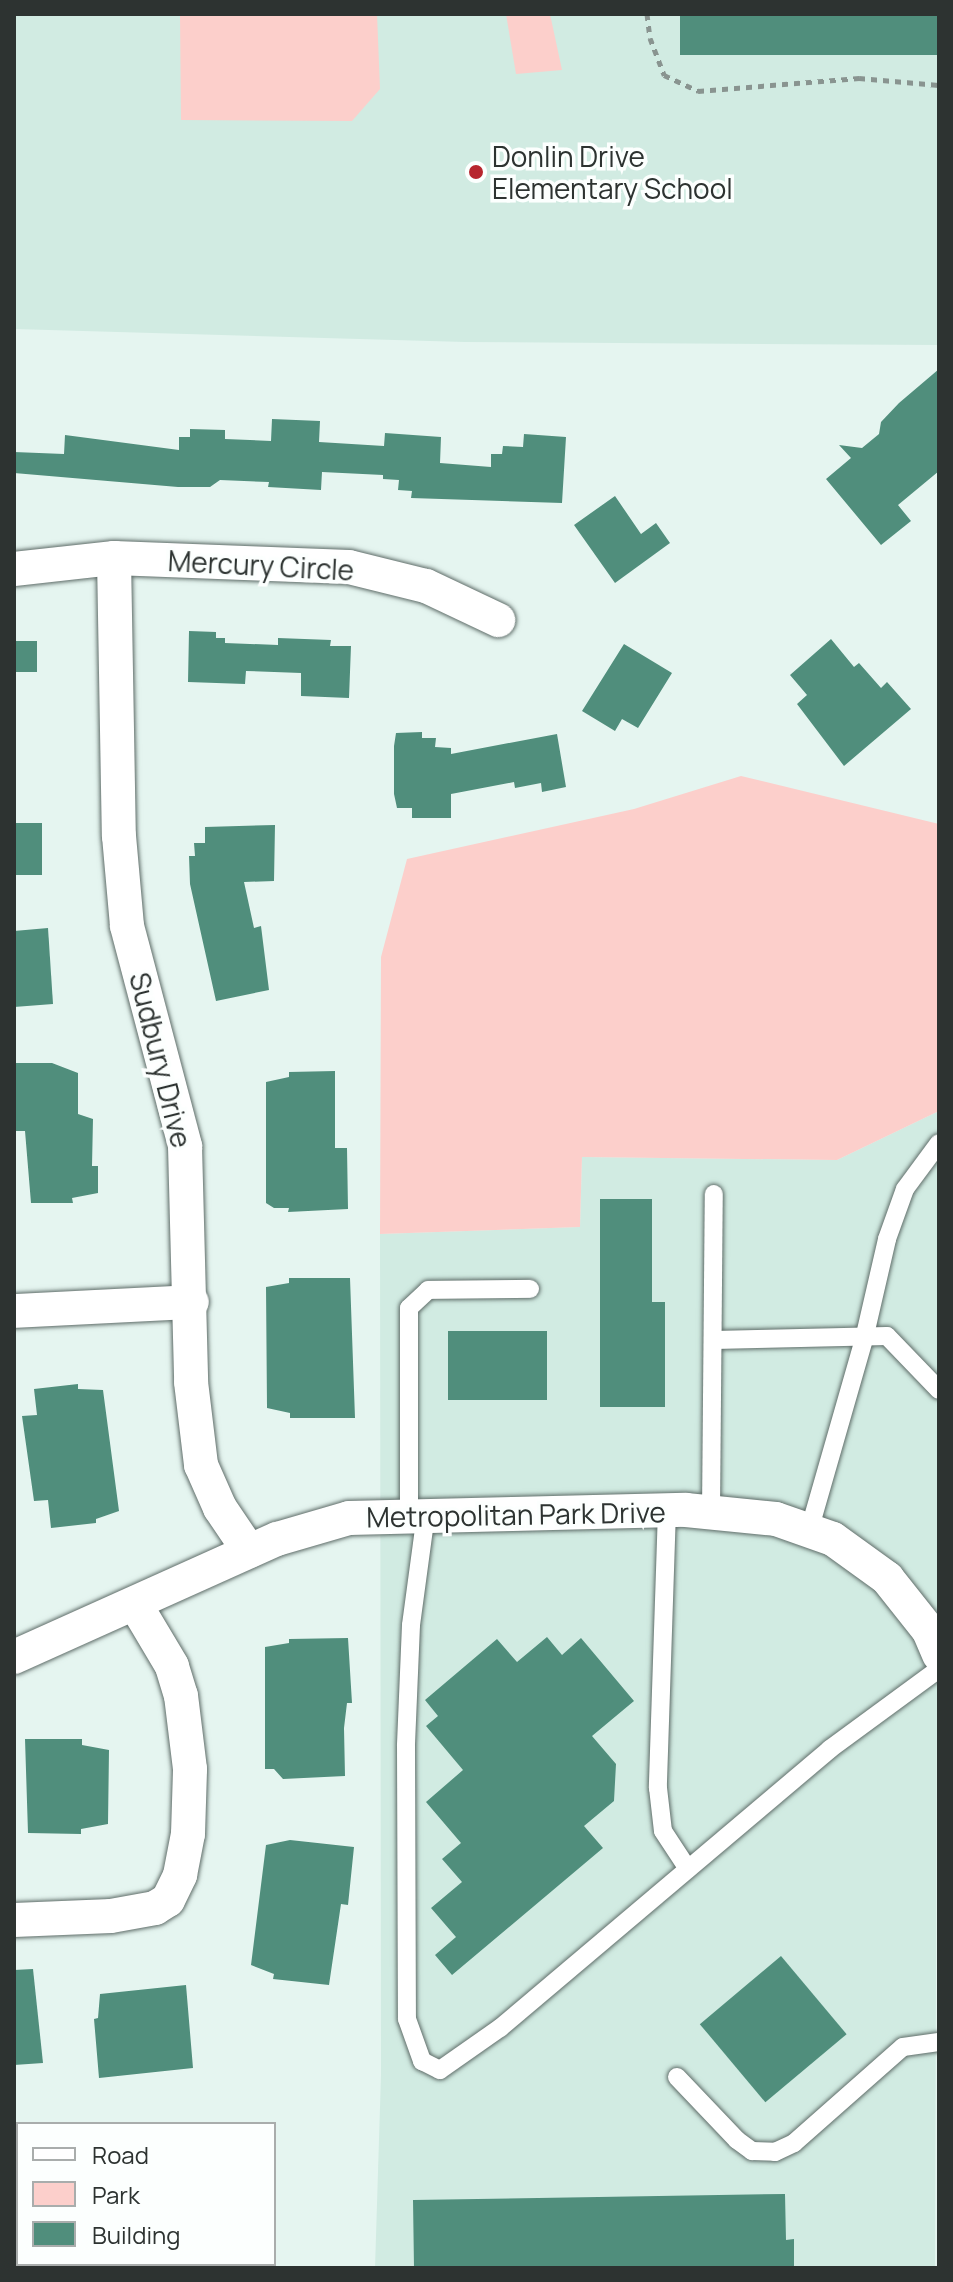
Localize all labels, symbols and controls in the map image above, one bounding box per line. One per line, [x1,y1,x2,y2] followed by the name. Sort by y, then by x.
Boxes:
[492,139,733,205] place label: Donlin Drive Elementary School
[467,163,485,181] marker: Donlin Drive Elementary School
[167,543,355,587] street label: Mercury Circle
[123,969,199,1151] street label: Sudbury Drive
[366,1495,666,1533] street label: Metropolitan Park Drive
[16,2122,276,2266] legend
[92,2138,149,2171] text: Road
[92,2178,140,2211] text: Park
[92,2218,180,2251] text: Building

